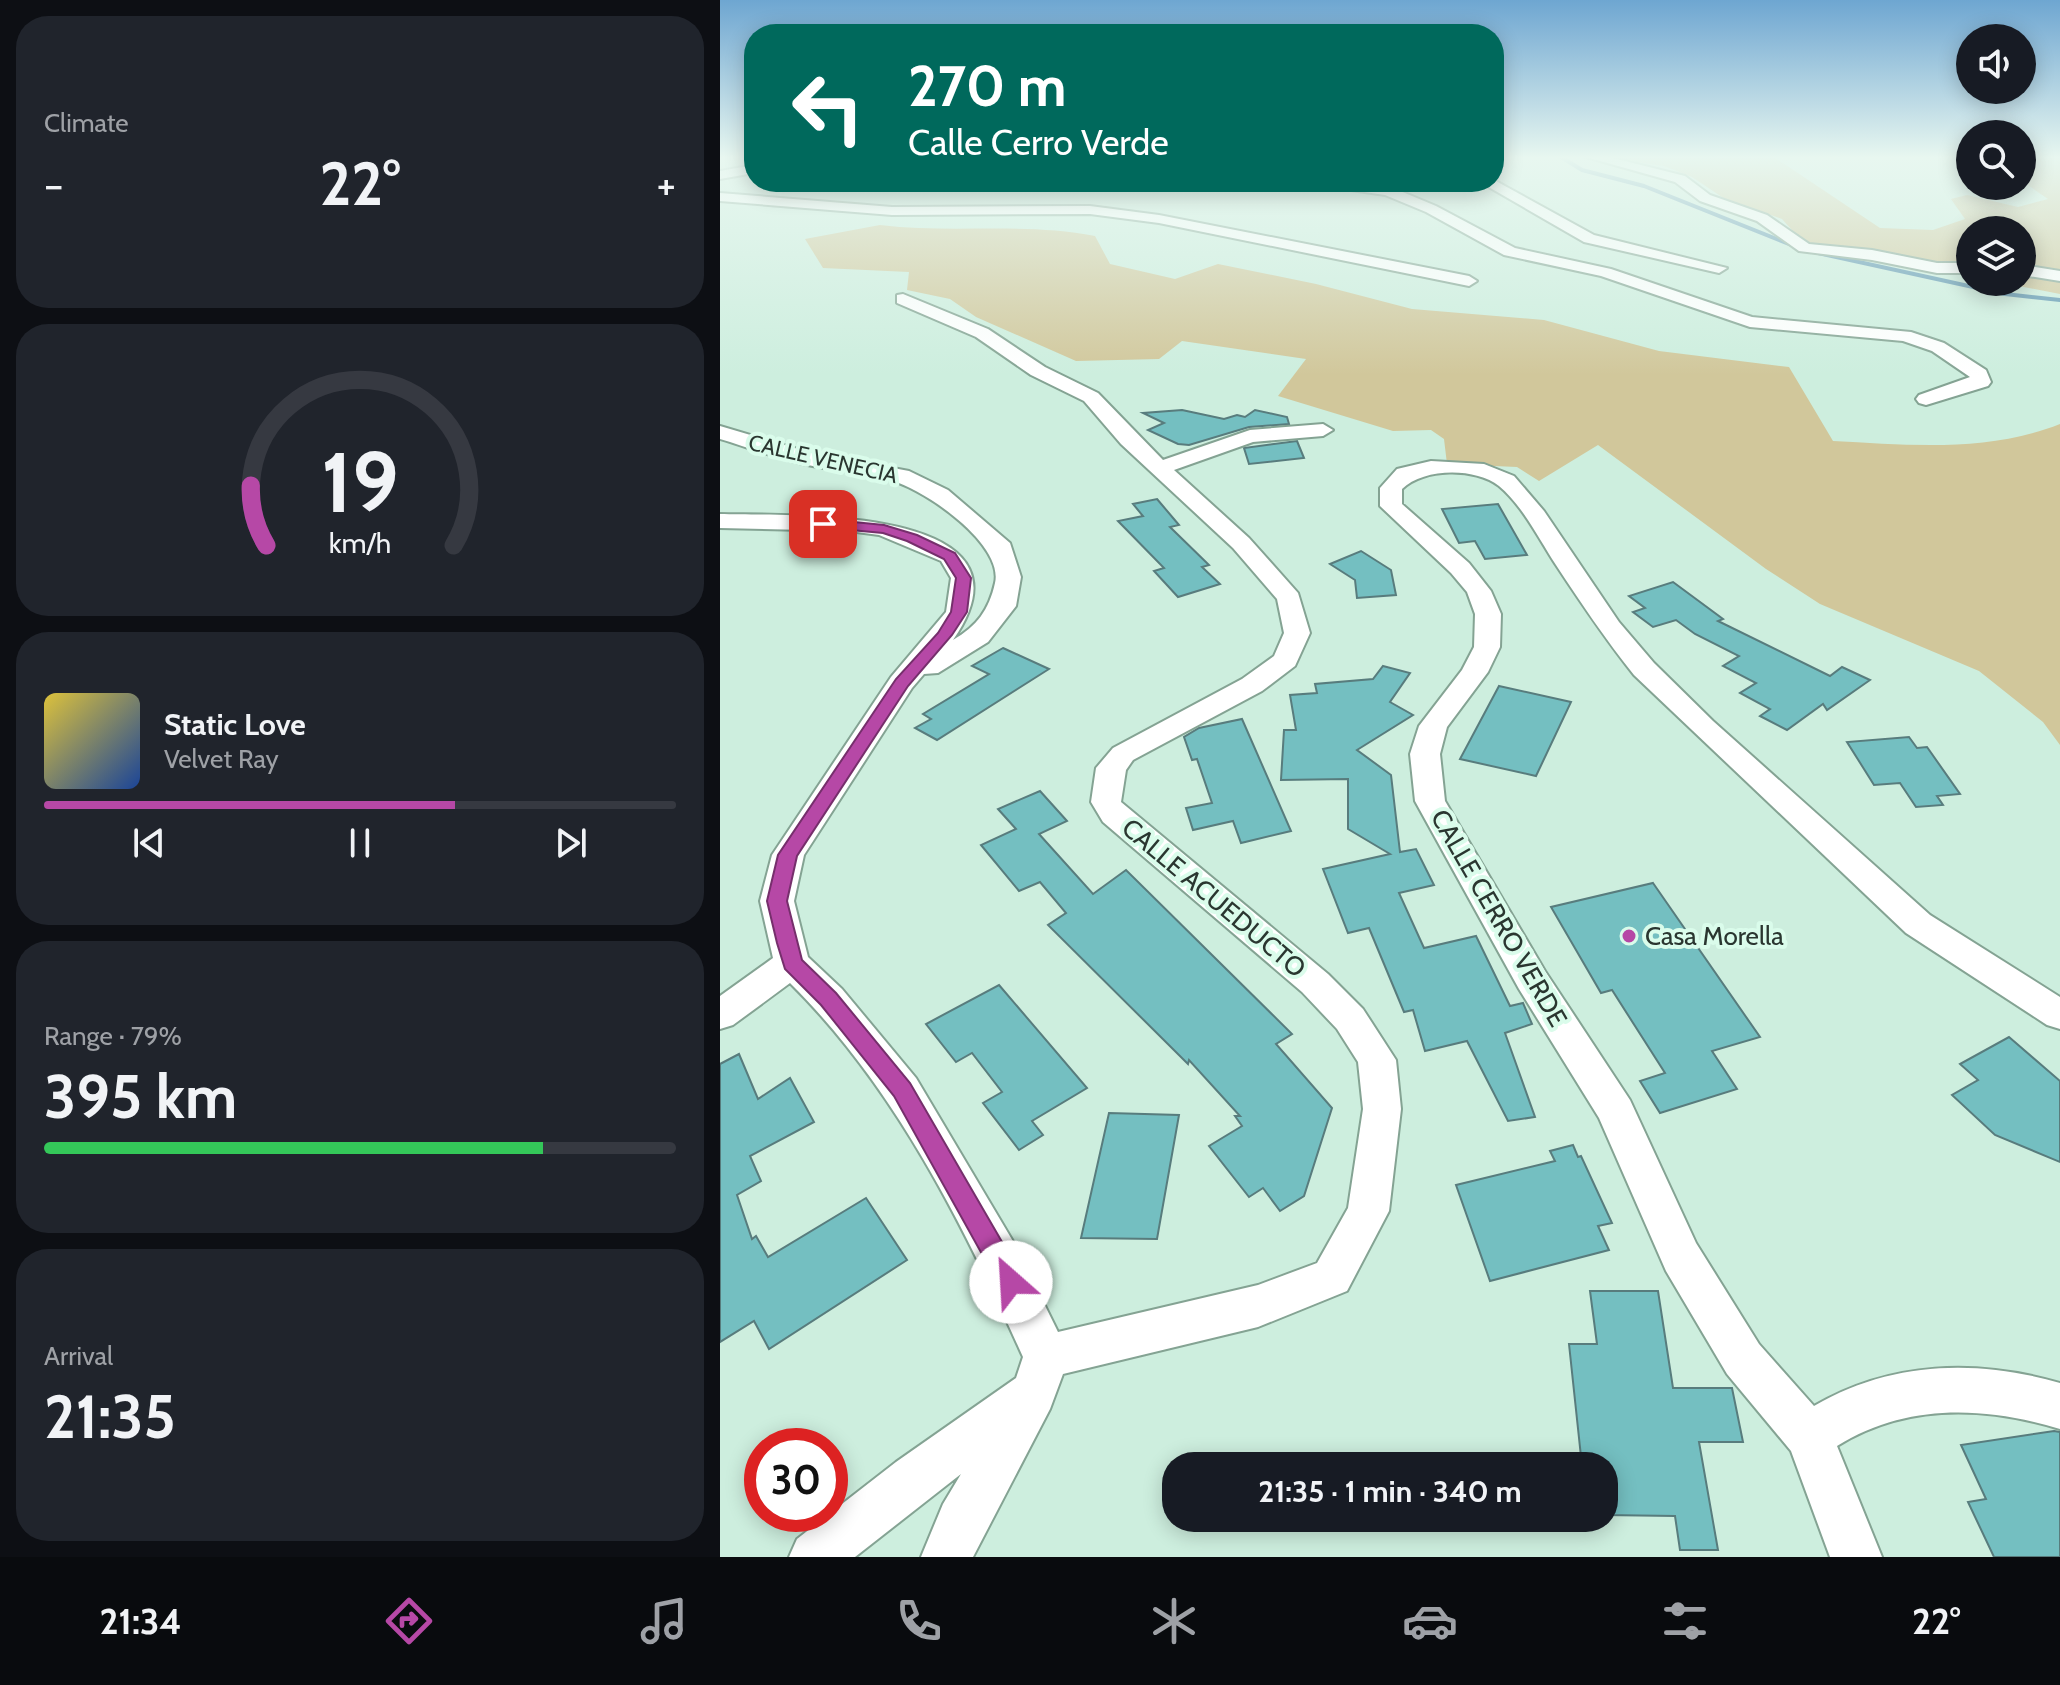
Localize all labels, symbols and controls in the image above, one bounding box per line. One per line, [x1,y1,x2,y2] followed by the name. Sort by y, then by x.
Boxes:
[1956,24,2036,296] map controls
[1956,24,2036,104] button: sound
[908,52,1066,120] text: 270 m
[776,56,880,160] icon: left
[44,107,129,139] text: Climate
[908,120,1169,164] text: Calle Cerro Verde
[1956,120,2036,200] button: search
[320,147,400,220] text: 22°
[44,158,63,211] text: −
[657,158,676,211] text: +
[1956,216,2036,296] button: layers
[746,429,901,489] street label: CALLE VENECIA
[321,432,399,533] text: 19
[789,490,857,558] pin
[801,502,845,546] icon: arrive
[329,525,391,560] text: km/h
[164,706,306,743] text: Static Love
[164,743,279,775] text: Velvet Ray
[1424,804,1574,1032] street label: CALLE CERRO VERDE
[1116,812,1312,984] street label: CALLE ACUEDUCTO
[127,821,171,865] icon: previous
[338,821,382,865] icon: pause
[549,821,593,865] icon: next
[1645,920,1784,952] place label: Casa Morella
[1620,927,1638,945] marker: Casa Morella
[44,1020,182,1052] text: Range · 79%
[44,1060,237,1133] text: 395 km
[969,1240,1053,1324] position arrow
[44,1340,113,1372] text: Arrival
[44,1380,176,1453] text: 21:35
[744,1428,848,1532] speed limit sign: 30
[1258,1473,1522,1510] text: 21:35 · 1 min · 340 m
[381,1593,437,1649] icon: directions
[636,1593,692,1649] icon: music
[891,1593,947,1649] icon: phone
[1146,1593,1202,1649] icon: climate
[1402,1593,1458,1649] icon: car
[1657,1593,1713,1649] icon: filters
[100,1599,182,1643] text: 21:34
[1912,1599,1960,1643] text: 22°

